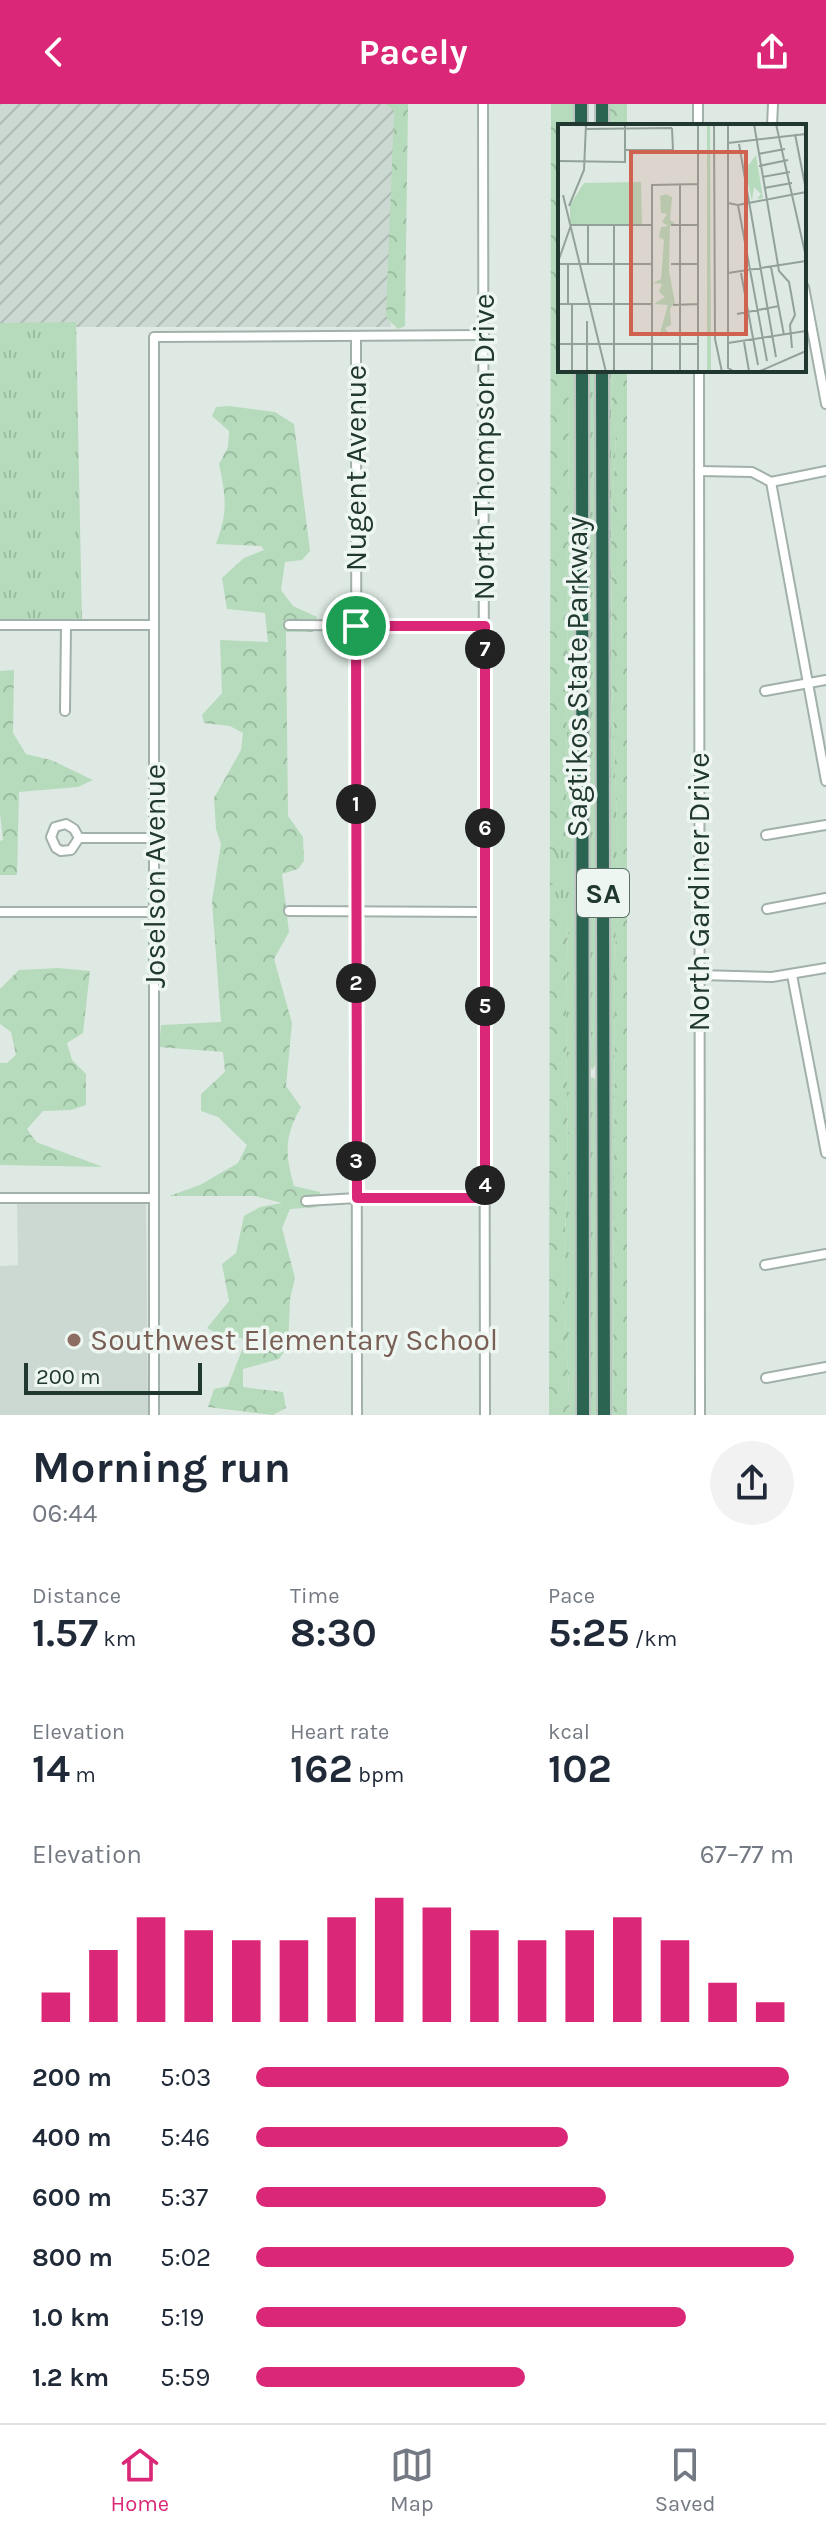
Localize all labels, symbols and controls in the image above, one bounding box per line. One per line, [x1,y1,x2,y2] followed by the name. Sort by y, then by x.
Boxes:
[32,30,76,74] icon: back
[750,30,794,74] icon: share
[358,31,468,73] text: Pacely
[558,124,806,372] inset map
[466,294,502,600] street label: North Thompson Drive
[338,365,374,571] street label: Nugent Avenue
[559,517,595,837] street label: Sagtikos State Parkway
[322,592,390,660] pin
[334,604,378,648] icon: arrive
[465,629,505,669] pin: 7
[480,636,490,662] text: 7
[681,752,717,1032] street label: North Gardiner Drive
[137,764,173,988] street label: Joselson Avenue
[336,784,376,824] pin: 1
[352,791,360,817] text: 1
[465,808,505,848] pin: 6
[478,815,492,841] text: 6
[577,869,629,917] road number: SA
[336,963,376,1003] pin: 2
[349,970,363,996] text: 2
[465,986,505,1026] pin: 5
[479,993,491,1019] text: 5
[336,1141,376,1181] pin: 3
[349,1148,363,1174] text: 3
[465,1165,505,1205] pin: 4
[478,1172,492,1198] text: 4
[90,1322,498,1358] place label: Southwest Elementary School
[65,1331,83,1349] marker: Southwest Elementary School
[24,1359,202,1395] scale bar
[36,1364,101,1390] text: 200 m
[710,1441,794,1525] button: share
[32,1442,291,1493] text: Morning run
[32,1498,97,1529] text: 06:44
[32,1583,121,1609] text: Distance
[290,1583,339,1609] text: Time
[548,1583,595,1609] text: Pace
[32,1609,98,1656] text: 1.57
[290,1609,377,1656] text: 8:30
[548,1609,630,1656] text: 5:25
[98,1626,136,1652] text: km
[630,1626,677,1652] text: /km
[32,1719,125,1745] text: Elevation
[290,1719,389,1745] text: Heart rate
[548,1719,590,1745] text: kcal
[32,1745,70,1792] text: 14
[290,1745,353,1792] text: 162
[548,1745,612,1792] text: 102
[70,1762,96,1788] text: m
[353,1762,404,1788] text: bpm
[32,1839,142,1870] text: Elevation
[700,1839,794,1870] text: 67–77 m
[32,2062,112,2093] text: 200 m
[160,2062,211,2093] text: 5:03
[32,2122,112,2153] text: 400 m
[160,2122,210,2153] text: 5:46
[32,2182,112,2213] text: 600 m
[160,2182,208,2213] text: 5:37
[32,2242,113,2273] text: 800 m
[160,2242,211,2273] text: 5:02
[32,2302,110,2333] text: 1.0 km
[160,2302,204,2333] text: 5:19
[32,2362,109,2393] text: 1.2 km
[160,2362,210,2393] text: 5:59
[110,2443,169,2517] tab: Home
[390,2443,434,2517] tab: Map
[655,2443,716,2517] tab: Saved

